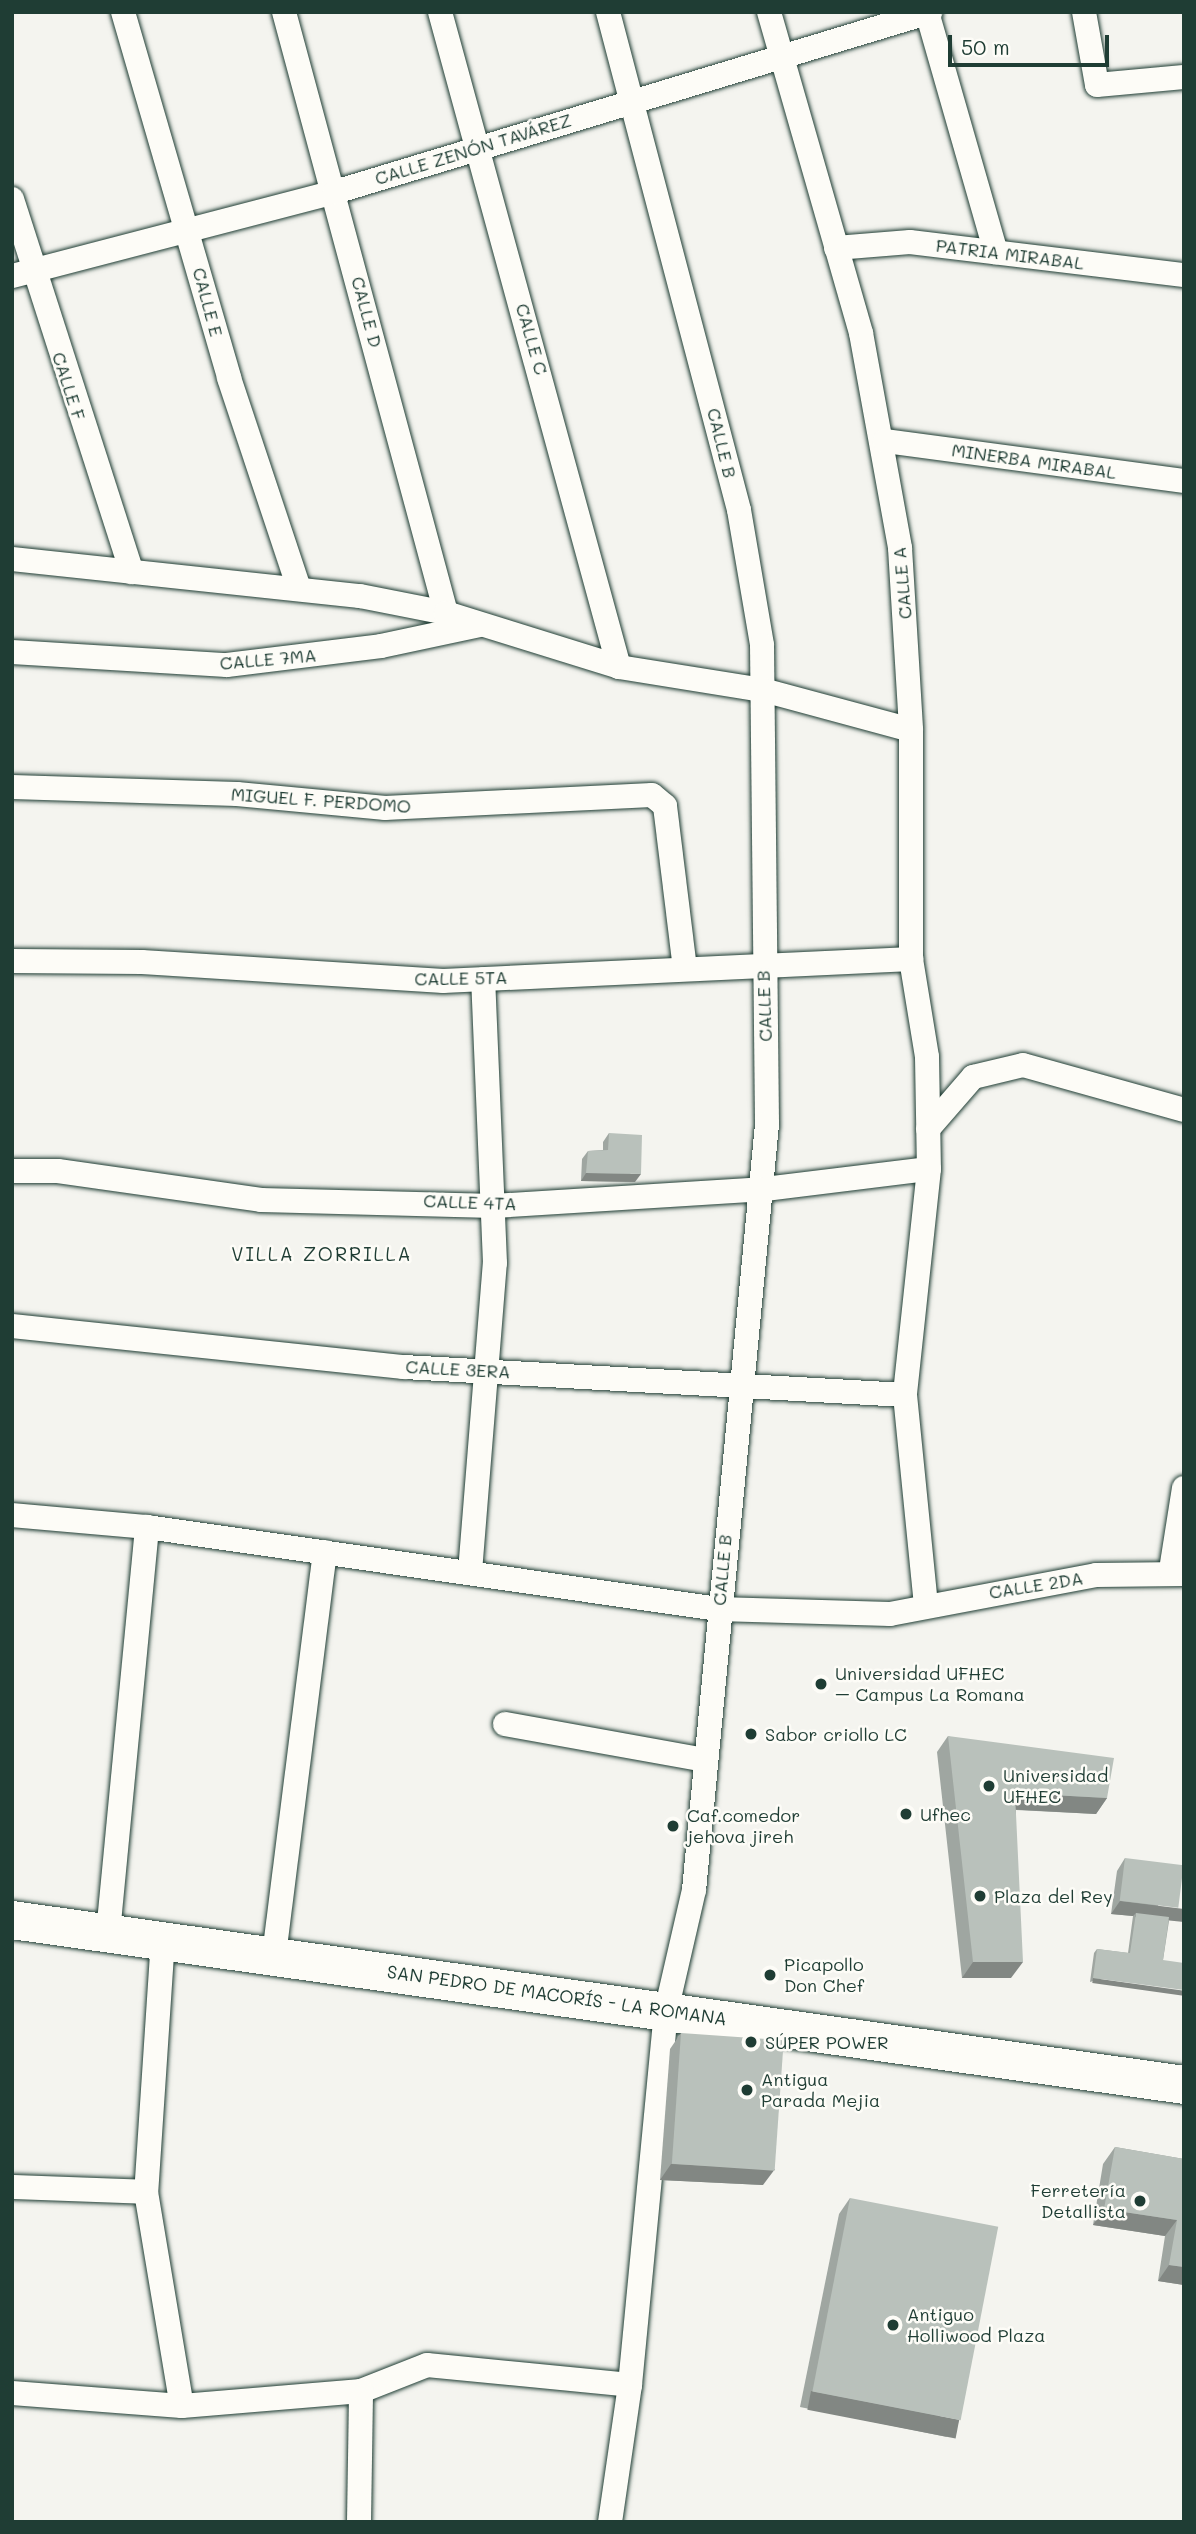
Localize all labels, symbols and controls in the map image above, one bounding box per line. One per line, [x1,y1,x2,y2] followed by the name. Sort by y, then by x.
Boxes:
[951,21,1112,65] scale bar
[961,33,1010,60] text: 50 m
[372,109,574,189] street label: CALLE ZENÓN TAVÁREZ
[935,234,1085,274] street label: PATRIA MIRABAL
[188,265,228,339] street label: CALLE E
[347,274,387,350] street label: CALLE D
[512,301,552,377] street label: CALLE C
[48,349,90,423] street label: CALLE F
[703,406,741,480] street label: CALLE B
[950,439,1118,483] street label: MINERBA MIRABAL
[888,546,916,620] street label: CALLE A
[219,644,317,674] street label: CALLE 7MA
[230,783,412,817] street label: MIGUEL F. PERDOMO
[414,966,508,990] street label: CALLE 5TA
[752,970,776,1042] street label: CALLE B
[423,1190,517,1214] street label: CALLE 4TA
[233,1243,411,1265] district label: VILLA ZORRILLA
[405,1355,511,1383] street label: CALLE 3ERA
[708,1533,736,1607] street label: CALLE B
[987,1567,1085,1603] street label: CALLE 2DA
[835,1663,1025,1706] place label: Universidad UFHEC – Campus La Romana
[813,1676,829,1692] marker: Universidad UFHEC – Campus La Romana
[765,1723,907,1745] place label: Sabor criollo LC
[743,1726,759,1742] marker: Sabor criollo LC
[1003,1765,1108,1808] place label: Universidad UFHEC
[981,1778,997,1794] marker: Universidad UFHEC
[920,1803,971,1825] place label: Ufhec
[687,1805,800,1848] place label: Caf.comedor jehova jireh
[898,1806,914,1822] marker: Ufhec
[665,1818,681,1834] marker: Caf.comedor jehova jireh
[994,1885,1113,1907] place label: Plaza del Rey
[972,1888,988,1904] marker: Plaza del Rey
[784,1954,864,1996] place label: Picapollo Don Chef
[386,1960,728,2030] street label: SAN PEDRO DE MACORÍS - LA ROMANA
[762,1967,778,1983] marker: Picapollo Don Chef
[765,2031,889,2053] place label: SÚPER POWER
[743,2034,759,2050] marker: SÚPER POWER
[761,2069,880,2112] place label: Antigua Parada Mejia
[739,2082,755,2098] marker: Antigua Parada Mejia
[1031,2180,1126,2222] place label: Ferretería Detallista
[1132,2193,1148,2209] marker: Ferretería Detallista
[907,2304,1045,2346] place label: Antiguo Holliwood Plaza
[885,2317,901,2333] marker: Antiguo Holliwood Plaza

